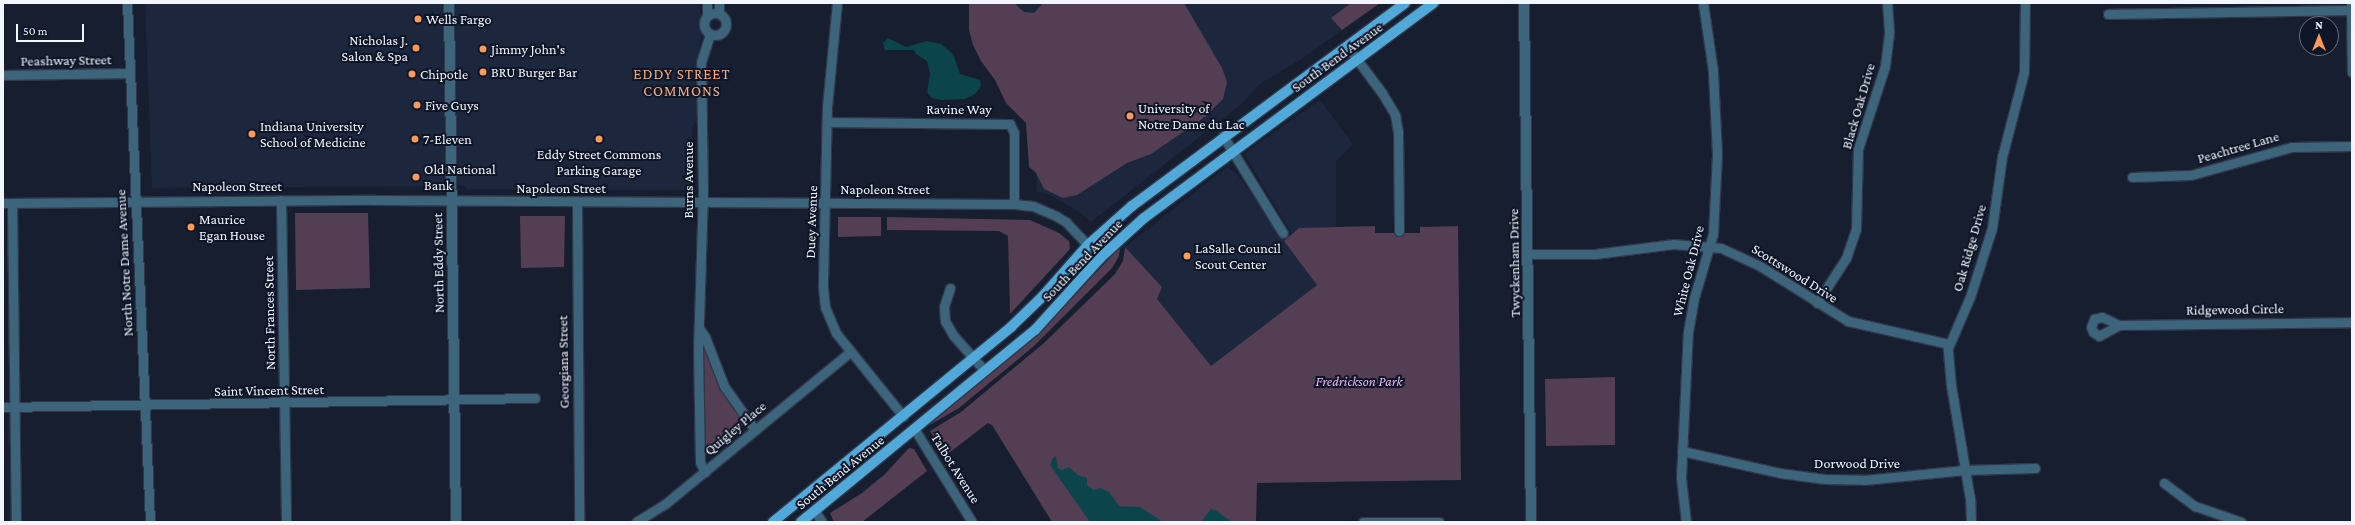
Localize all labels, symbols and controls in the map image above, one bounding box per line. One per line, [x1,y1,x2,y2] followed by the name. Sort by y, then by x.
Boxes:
[426,11,491,27] place label: Wells Fargo
[413,14,423,24] marker: Wells Fargo
[18,16,86,42] scale bar
[2299,16,2339,56] north arrow
[1288,18,1386,96] street label: South Bend Avenue
[2315,19,2323,31] text: N
[23,24,47,38] text: 50 m
[341,32,408,64] place label: Nicholas J. Salon & Spa
[491,41,565,57] place label: Jimmy John's
[411,43,421,53] marker: Nicholas J. Salon & Spa
[478,44,488,54] marker: Jimmy John's
[20,51,112,69] street label: Peashway Street
[1838,61,1878,151] street label: Black Oak Drive
[491,64,577,80] place label: BRU Burger Bar
[633,65,731,100] district label: EDDY STREET COMMONS
[420,66,468,82] place label: Chipotle
[478,67,488,77] marker: BRU Burger Bar
[407,69,417,79] marker: Chipotle
[425,97,479,113] place label: Five Guys
[412,100,422,110] marker: Five Guys
[1138,100,1245,132] place label: University of Notre Dame du Lac
[926,101,992,117] street label: Ravine Way
[1125,111,1135,121] marker: University of Notre Dame du Lac
[260,118,366,150] place label: Indiana University School of Medicine
[2195,127,2281,167] street label: Peachtree Lane
[247,129,257,139] marker: Indiana University School of Medicine
[423,131,472,147] place label: 7-Eleven
[410,134,420,144] marker: 7-Eleven
[594,134,604,144] marker: Eddy Street Commons Parking Garage
[680,142,696,218] street label: Burns Avenue
[537,146,661,178] place label: Eddy Street Commons Parking Garage
[424,161,496,194] place label: Old National Bank
[411,172,421,182] marker: Old National Bank
[192,178,282,194] street label: Napoleon Street
[516,180,606,196] street label: Napoleon Street
[840,181,930,197] street label: Napoleon Street
[801,185,821,259] street label: Duey Avenue
[112,189,136,337] street label: North Notre Dame Avenue
[1949,202,1989,294] street label: Oak Ridge Drive
[1505,209,1523,317] street label: Twyckenham Drive
[199,211,265,244] place label: Maurice Egan House
[429,213,447,313] street label: North Eddy Street
[1038,215,1126,305] street label: South Bend Avenue
[186,222,196,232] marker: Maurice Egan House
[1669,224,1707,318] street label: White Oak Drive
[1195,240,1281,272] place label: LaSalle Council Scout Center
[1749,240,1841,306] street label: Scottswood Drive
[1182,251,1192,261] marker: LaSalle Council Scout Center
[260,256,278,370] street label: North Frances Street
[2186,300,2284,318] street label: Ridgewood Circle
[554,315,572,409] street label: Georgiana Street
[1315,373,1403,389] park label: Fredrickson Park
[214,381,324,399] street label: Saint Vincent Street
[701,397,769,459] street label: Quigley Place
[928,430,984,506] street label: Talbot Avenue
[793,431,887,513] street label: South Bend Avenue
[1814,455,1900,471] street label: Dorwood Drive

